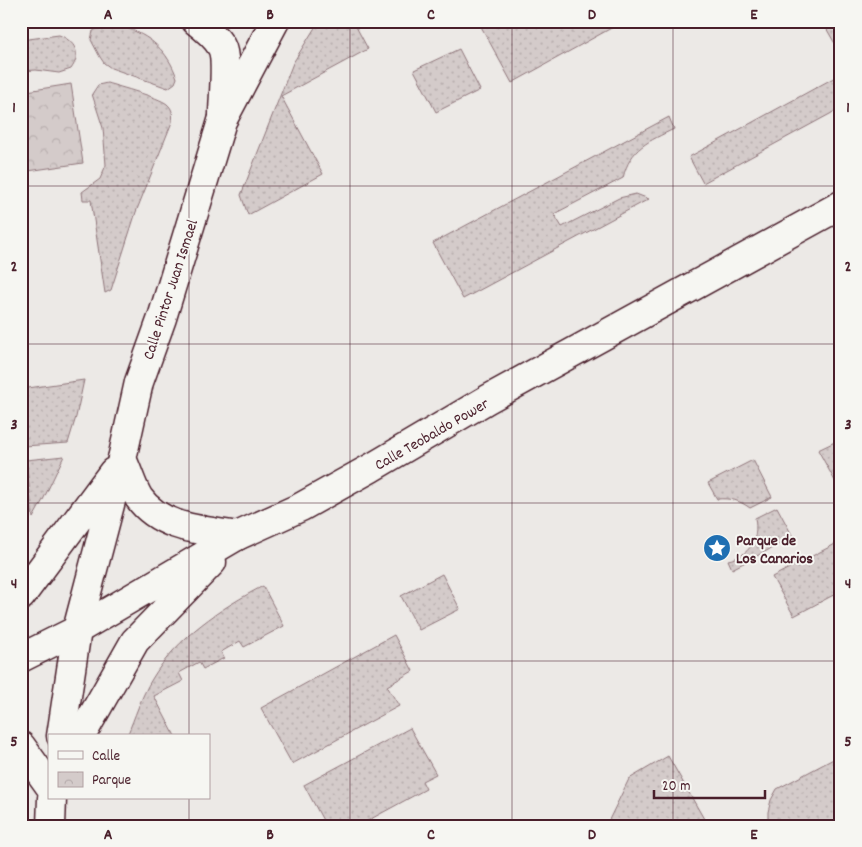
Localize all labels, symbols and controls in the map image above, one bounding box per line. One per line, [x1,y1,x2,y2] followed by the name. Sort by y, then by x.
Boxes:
[104,4,113,27] text: A
[266,4,274,27] text: B
[427,4,435,27] text: C
[588,4,597,27] text: D
[750,4,758,27] text: E
[12,97,16,120] text: 1
[846,97,850,120] text: 1
[138,216,205,363] street label: Calle Pintor Juan Ismael
[11,256,18,279] text: 2
[845,256,852,279] text: 2
[371,393,494,477] street label: Calle Teobaldo Power
[10,414,18,437] text: 3
[844,414,852,437] text: 3
[736,530,813,571] place label: Parque de Los Canarios
[702,533,732,563] place icon: Parque de Los Canarios
[11,573,17,596] text: 4
[845,573,851,596] text: 4
[10,731,18,754] text: 5
[844,731,852,754] text: 5
[48,734,210,800] legend
[92,746,121,768] text: Calle
[654,767,766,799] scale bar
[92,770,132,792] text: Parque
[662,776,690,798] text: 20 m
[104,824,113,847] text: A
[266,824,274,847] text: B
[427,824,435,847] text: C
[588,824,597,847] text: D
[750,824,758,847] text: E

